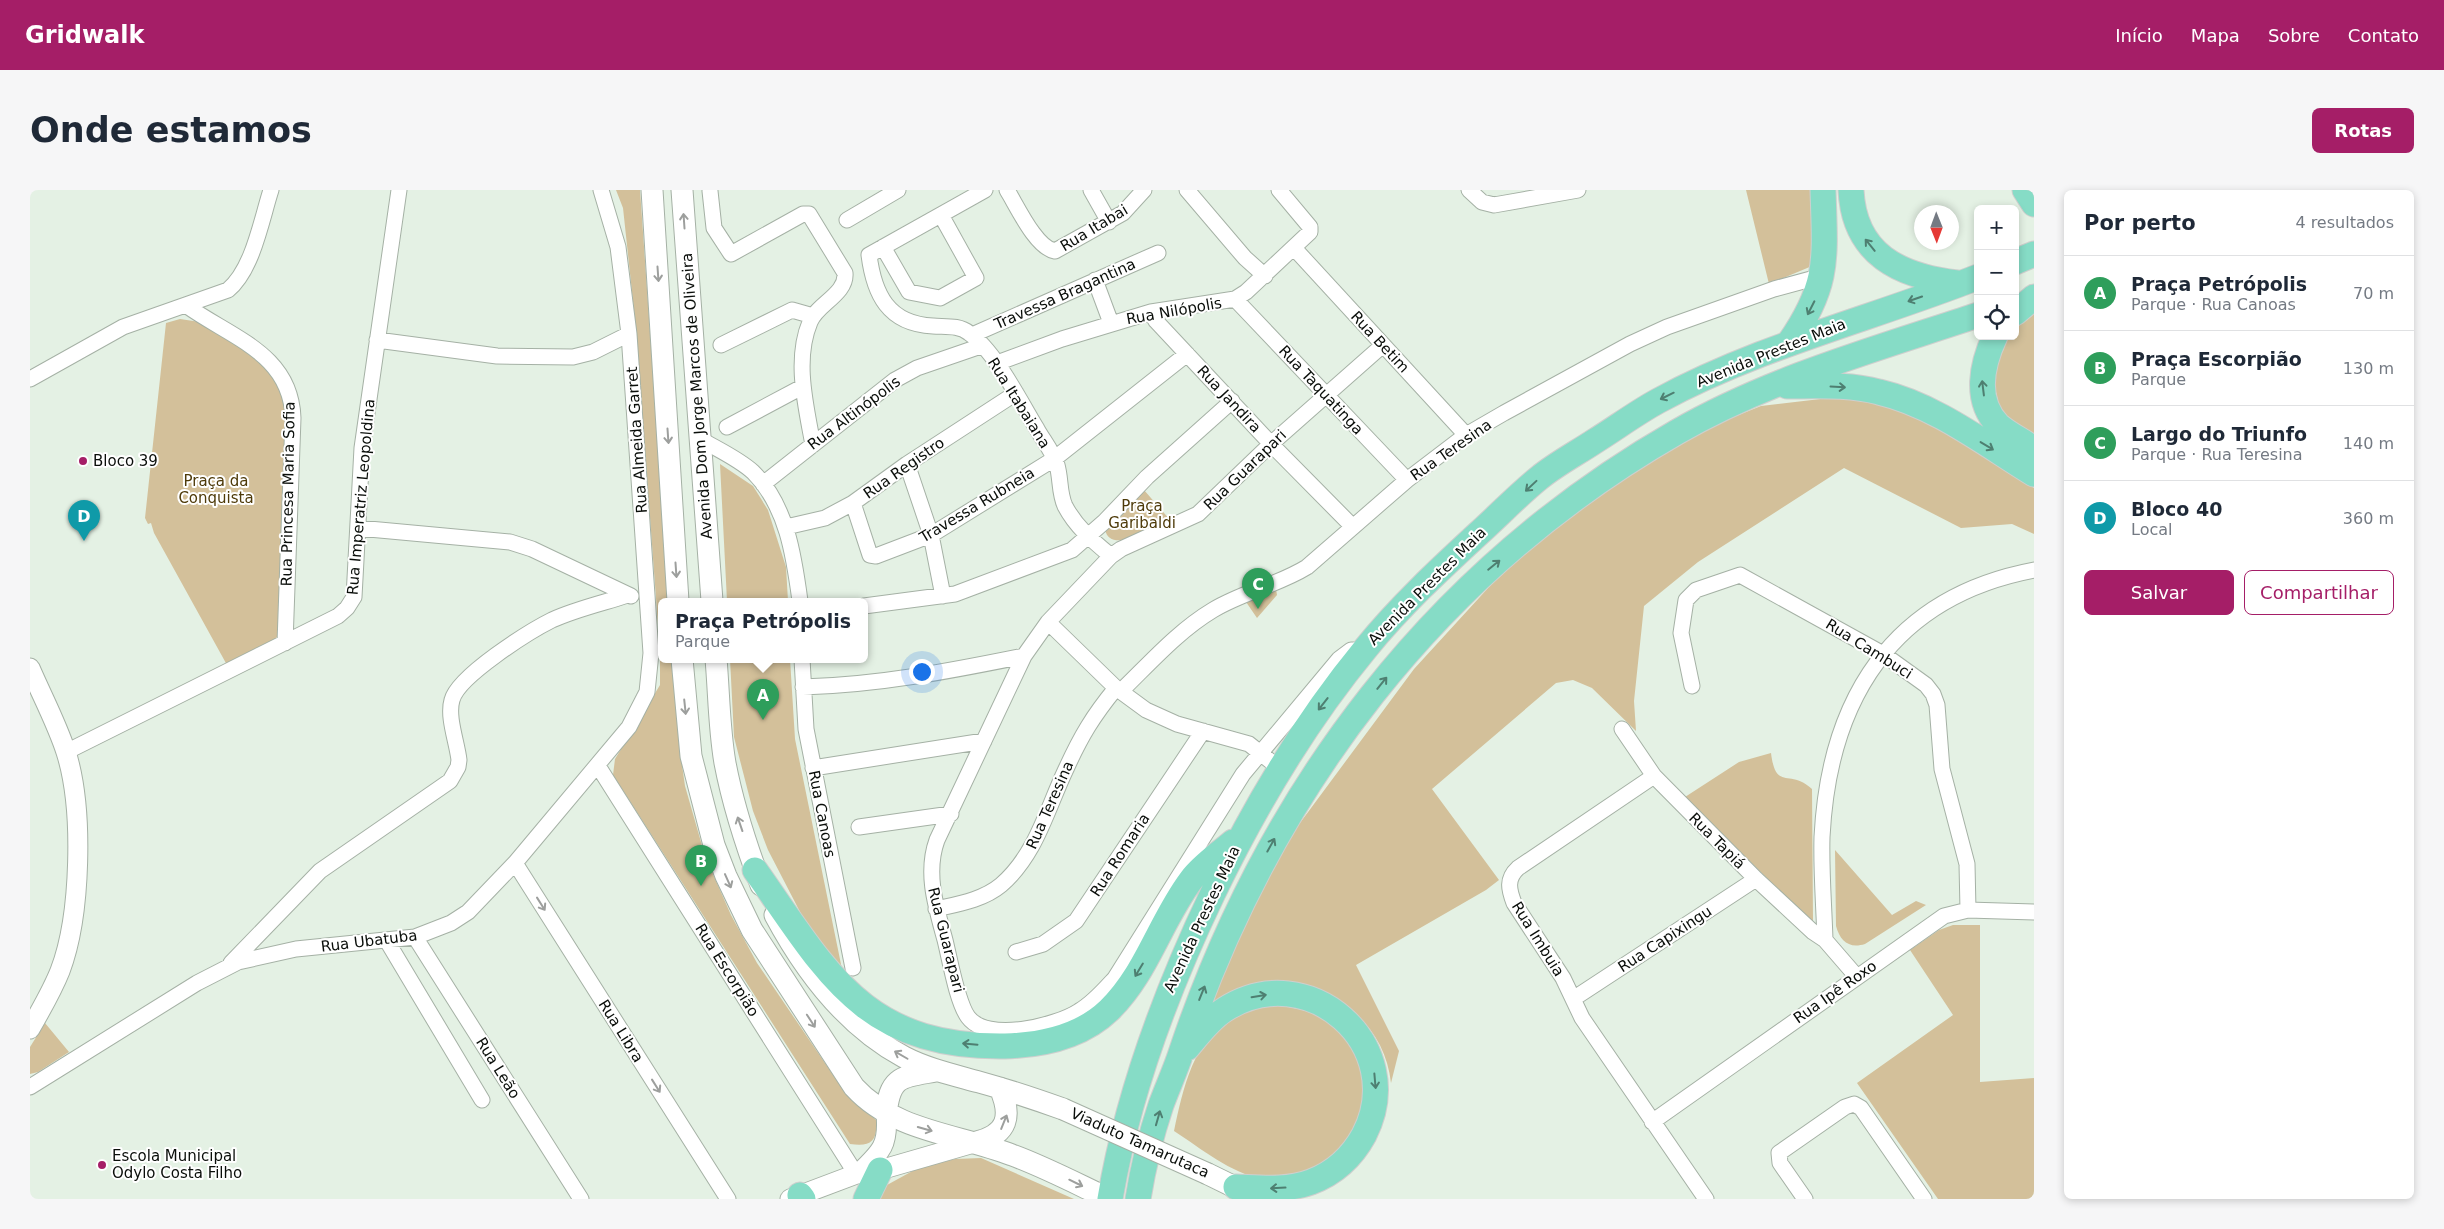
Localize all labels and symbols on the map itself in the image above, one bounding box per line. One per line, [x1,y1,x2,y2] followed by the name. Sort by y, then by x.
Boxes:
[1057,201,1131,255] street label: Rua Itabai
[1914,205,1959,250] north arrow
[680,213,689,229] one-way arrow
[1864,238,1875,251] one-way arrow
[678,252,716,540] street label: Avenida Dom Jorge Marcos de Oliveira
[991,255,1138,334] street label: Travessa Bragantina
[653,265,662,281] one-way arrow
[1125,294,1223,328] street label: Rua Nilópolis
[1908,295,1924,304] one-way arrow
[1805,301,1815,316] one-way arrow
[1347,308,1413,376] street label: Rua Betim
[1694,315,1848,391] street label: Avenida Prestes Maia
[1275,342,1367,438] street label: Rua Taquatinga
[984,354,1054,452] street label: Rua Itabaiana
[1193,362,1265,436] street label: Rua Jandira
[623,366,651,514] street label: Rua Almeida Garret
[804,372,904,454] street label: Rua Altinópolis
[1978,380,1988,396] one-way arrow
[1830,382,1846,391] one-way arrow
[1659,392,1674,402] one-way arrow
[343,398,379,596] street label: Rua Imperatriz Leopoldina
[277,401,299,587] street label: Rua Princesa Maria Sofia
[1407,415,1495,485] street label: Rua Teresina
[1200,426,1290,514] street label: Rua Guarapari
[663,427,672,443] one-way arrow
[860,433,948,503] street label: Rua Registro
[1980,440,1994,451] one-way arrow
[93,452,158,470] place label: Bloco 39
[77,455,89,467] marker: Bloco 39
[915,464,1038,547] street label: Travessa Rubneia
[178,472,254,507] park label: Praça da Conquista
[1525,479,1538,491] one-way arrow
[1108,497,1176,532] park label: Praça Garibaldi
[68,500,100,541] pin: D
[1364,523,1490,649] street label: Avenida Prestes Maia
[1487,560,1500,571] one-way arrow
[672,561,681,577] one-way arrow
[1242,568,1274,609] pin: C
[1822,615,1916,683] street label: Rua Cambuci
[909,659,935,685] your location
[1377,676,1388,689] one-way arrow
[747,679,779,720] pin: A
[1318,697,1329,710] one-way arrow
[681,699,690,715] one-way arrow
[1022,758,1078,852] street label: Rua Teresina
[805,769,839,859] street label: Rua Canoas
[1685,809,1749,873] street label: Rua Tapiá
[1086,810,1154,900] street label: Rua Romaria
[734,816,744,832] one-way arrow
[1266,838,1276,853] one-way arrow
[1160,843,1244,995] street label: Avenida Prestes Maia
[685,845,717,886] pin: B
[724,873,734,888] one-way arrow
[924,885,968,995] street label: Rua Guarapari
[536,897,546,911] one-way arrow
[1508,898,1568,980] street label: Rua Imbuia
[1615,902,1715,976] street label: Rua Capixingu
[691,920,763,1020] street label: Rua Escorpião
[320,926,418,956] street label: Rua Ubatuba
[1790,957,1880,1027] street label: Rua Ipê Roxo
[1134,963,1144,977] one-way arrow
[1199,985,1208,1000] one-way arrow
[1251,990,1267,1000] one-way arrow
[595,996,647,1066] street label: Rua Libra
[805,1014,816,1028] one-way arrow
[472,1034,524,1102] street label: Rua Leão
[963,1039,979,1049] one-way arrow
[894,1049,908,1059] one-way arrow
[1370,1073,1380,1089] one-way arrow
[651,1078,661,1092] one-way arrow
[1068,1104,1212,1182] street label: Viaduto Tamarutaca
[1153,1110,1163,1126] one-way arrow
[999,1115,1009,1130] one-way arrow
[916,1125,932,1134] one-way arrow
[112,1147,242,1182] place label: Escola Municipal Odylo Costa Filho
[96,1159,108,1171] marker: Escola Municipal Odylo Costa Filho
[1068,1178,1083,1188] one-way arrow
[1271,1183,1287,1192] one-way arrow

